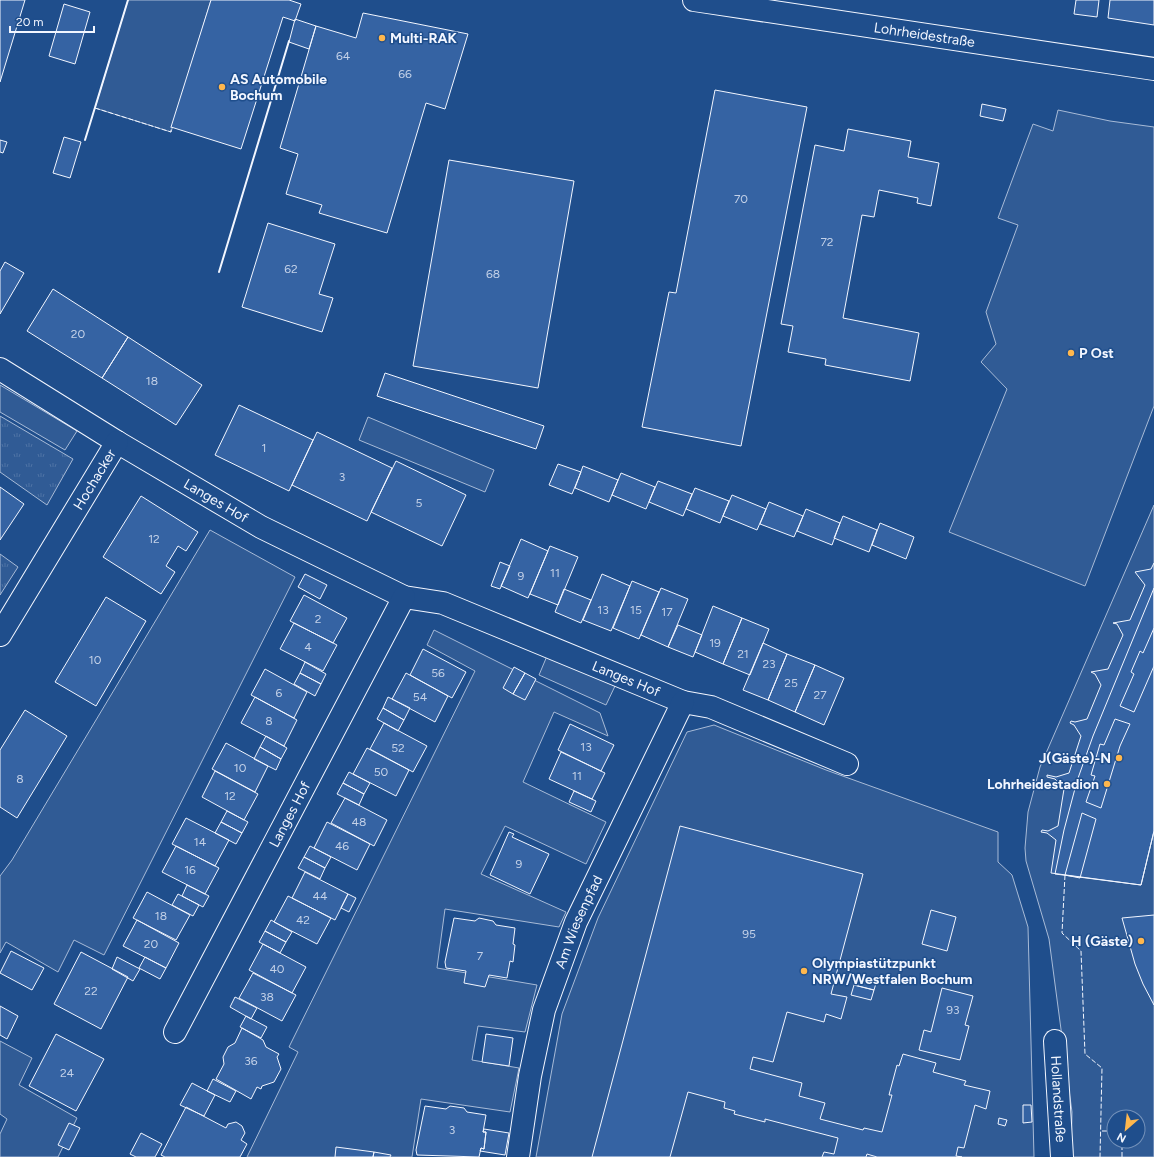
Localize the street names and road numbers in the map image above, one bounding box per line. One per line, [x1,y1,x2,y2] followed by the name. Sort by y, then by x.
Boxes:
[873,19,976,51] street label: Lohrheidestraße
[70,446,120,513] street label: Hochacker
[181,475,252,527] street label: Langes Hof
[590,657,663,701] street label: Langes Hof
[266,778,315,850] street label: Langes Hof
[552,873,606,971] street label: Am Wiesenpfad
[1047,1055,1069,1143] street label: Hollandstraße

